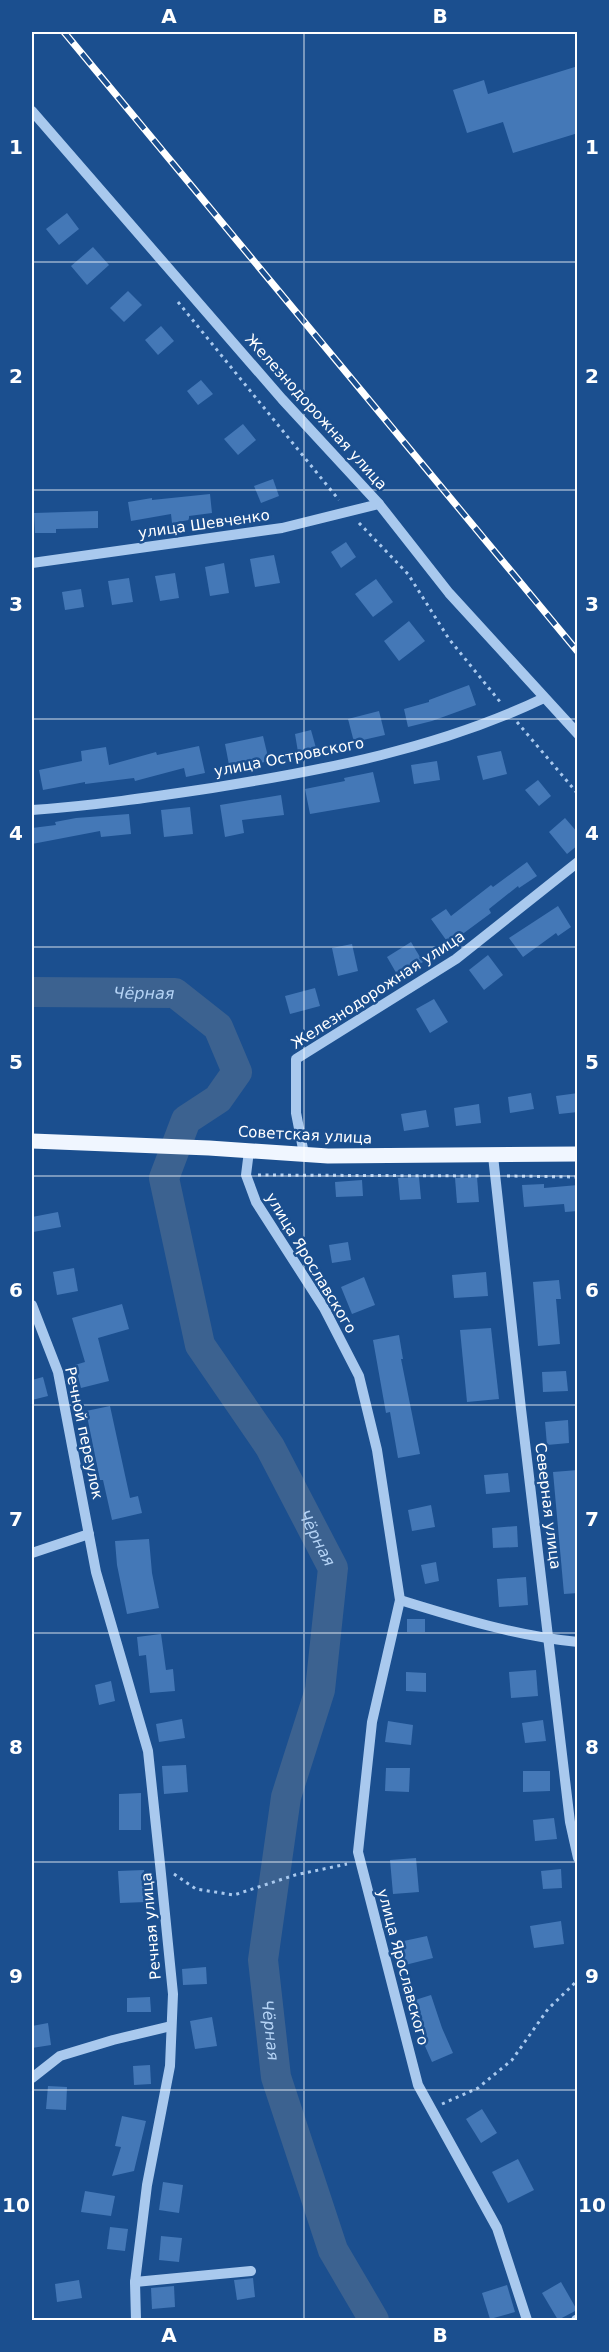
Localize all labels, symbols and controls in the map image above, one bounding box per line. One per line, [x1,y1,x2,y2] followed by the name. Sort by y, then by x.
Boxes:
[161,4,177,28] text: A
[432,4,448,28] text: B
[9,135,23,159] text: 1
[585,135,599,159] text: 1
[241,330,391,494] street label: Железнодорожная улица
[9,364,23,388] text: 2
[585,364,599,388] text: 2
[137,506,271,542] street label: улица Шевченко
[9,592,23,616] text: 3
[585,592,599,616] text: 3
[213,734,365,780] street label: улица Островского
[9,821,23,845] text: 4
[585,821,599,845] text: 4
[288,927,468,1053] street label: Железнодорожная улица
[113,983,175,1002] water label: Чёрная
[9,1050,23,1074] text: 5
[585,1050,599,1074] text: 5
[237,1122,373,1148] street label: Советская улица
[262,1189,360,1337] street label: улица Ярославского
[9,1278,23,1302] text: 6
[585,1278,599,1302] text: 6
[61,1365,107,1501] street label: Речной переулок
[531,1442,565,1570] street label: Северная улица
[295,1506,340,1570] water label: Чёрная
[9,1507,23,1531] text: 7
[585,1507,599,1531] text: 7
[9,1735,23,1759] text: 8
[585,1735,599,1759] text: 8
[137,1872,165,1980] street label: Речная улица
[373,1887,433,2047] street label: улица Ярославского
[9,1964,23,1988] text: 9
[585,1964,599,1988] text: 9
[258,1999,284,2062] water label: Чёрная
[2,2193,30,2217] text: 10
[578,2193,606,2217] text: 10
[161,2323,177,2347] text: A
[432,2323,448,2347] text: B

